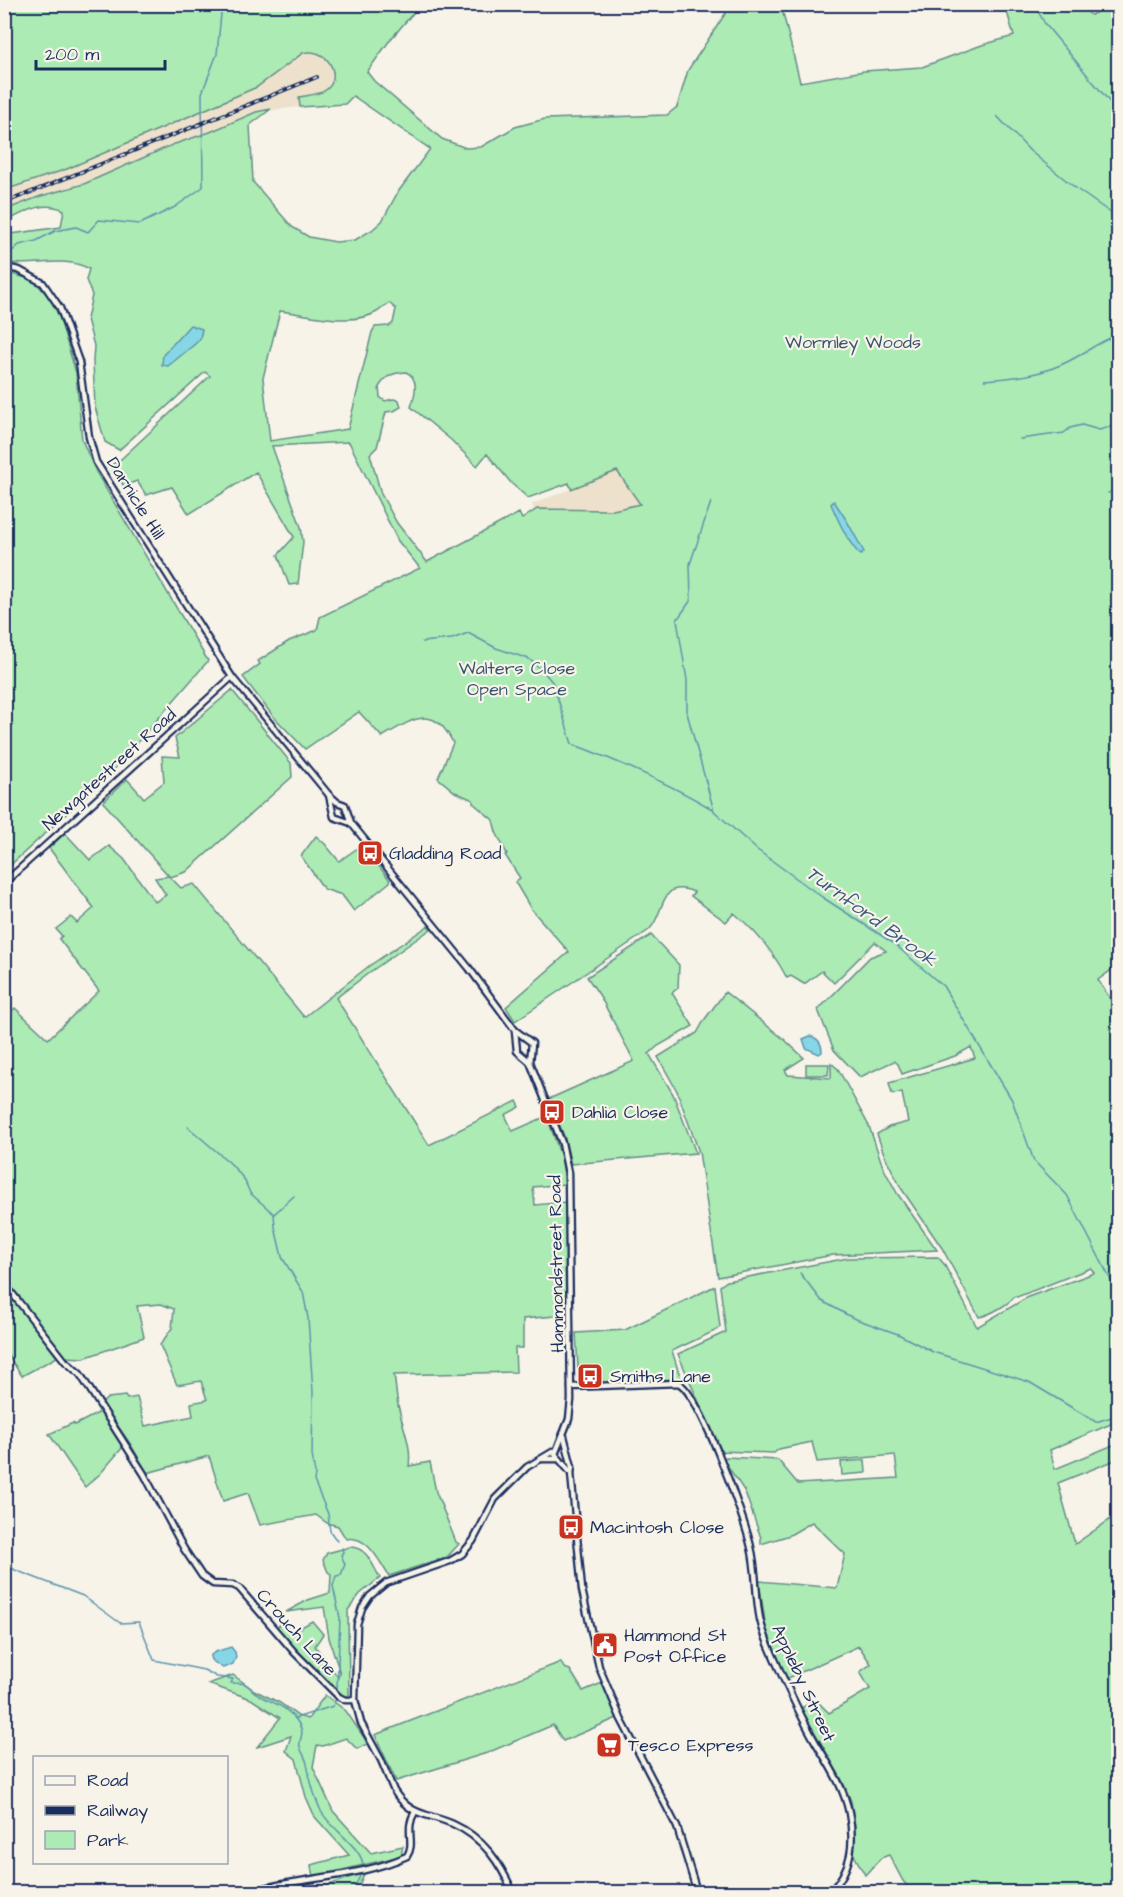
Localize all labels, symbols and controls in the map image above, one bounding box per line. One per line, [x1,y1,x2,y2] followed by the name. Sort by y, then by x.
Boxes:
[36,33,165,71] scale bar
[45,42,99,67] text: 200 m
[785,330,921,356] park label: Wormley Woods
[100,452,171,544] street label: Darnicle Hill
[459,656,576,702] park label: Walters Close Open Space
[37,702,182,837] street label: Newgatestreet Road
[355,838,385,868] bus stop icon: Gladding Road
[389,841,501,867] place label: Gladding Road
[800,860,943,974] water label: Turnford Brook
[537,1097,567,1127] bus stop icon: Dahlia Close
[572,1100,668,1125] place label: Dahlia Close
[542,1175,571,1353] street label: Hammondstreet Road
[575,1361,605,1391] bus stop icon: Smiths Lane
[610,1364,711,1389] place label: Smiths Lane
[556,1512,586,1542] bus stop icon: Macintosh Close
[590,1515,724,1540] place label: Macintosh Close
[251,1583,343,1682] street label: Crouch Lane
[765,1620,842,1747] street label: Appleby Street
[624,1623,727,1669] place label: Hammond St Post Office
[590,1630,620,1660] public building icon: Hammond St Post Office
[594,1730,624,1760] supermarket icon: Tesco Express
[628,1733,754,1758] place label: Tesco Express
[33,1756,228,1864] legend
[87,1768,128,1793] text: Road
[87,1798,148,1824] text: Railway
[87,1828,129,1853] text: Park

